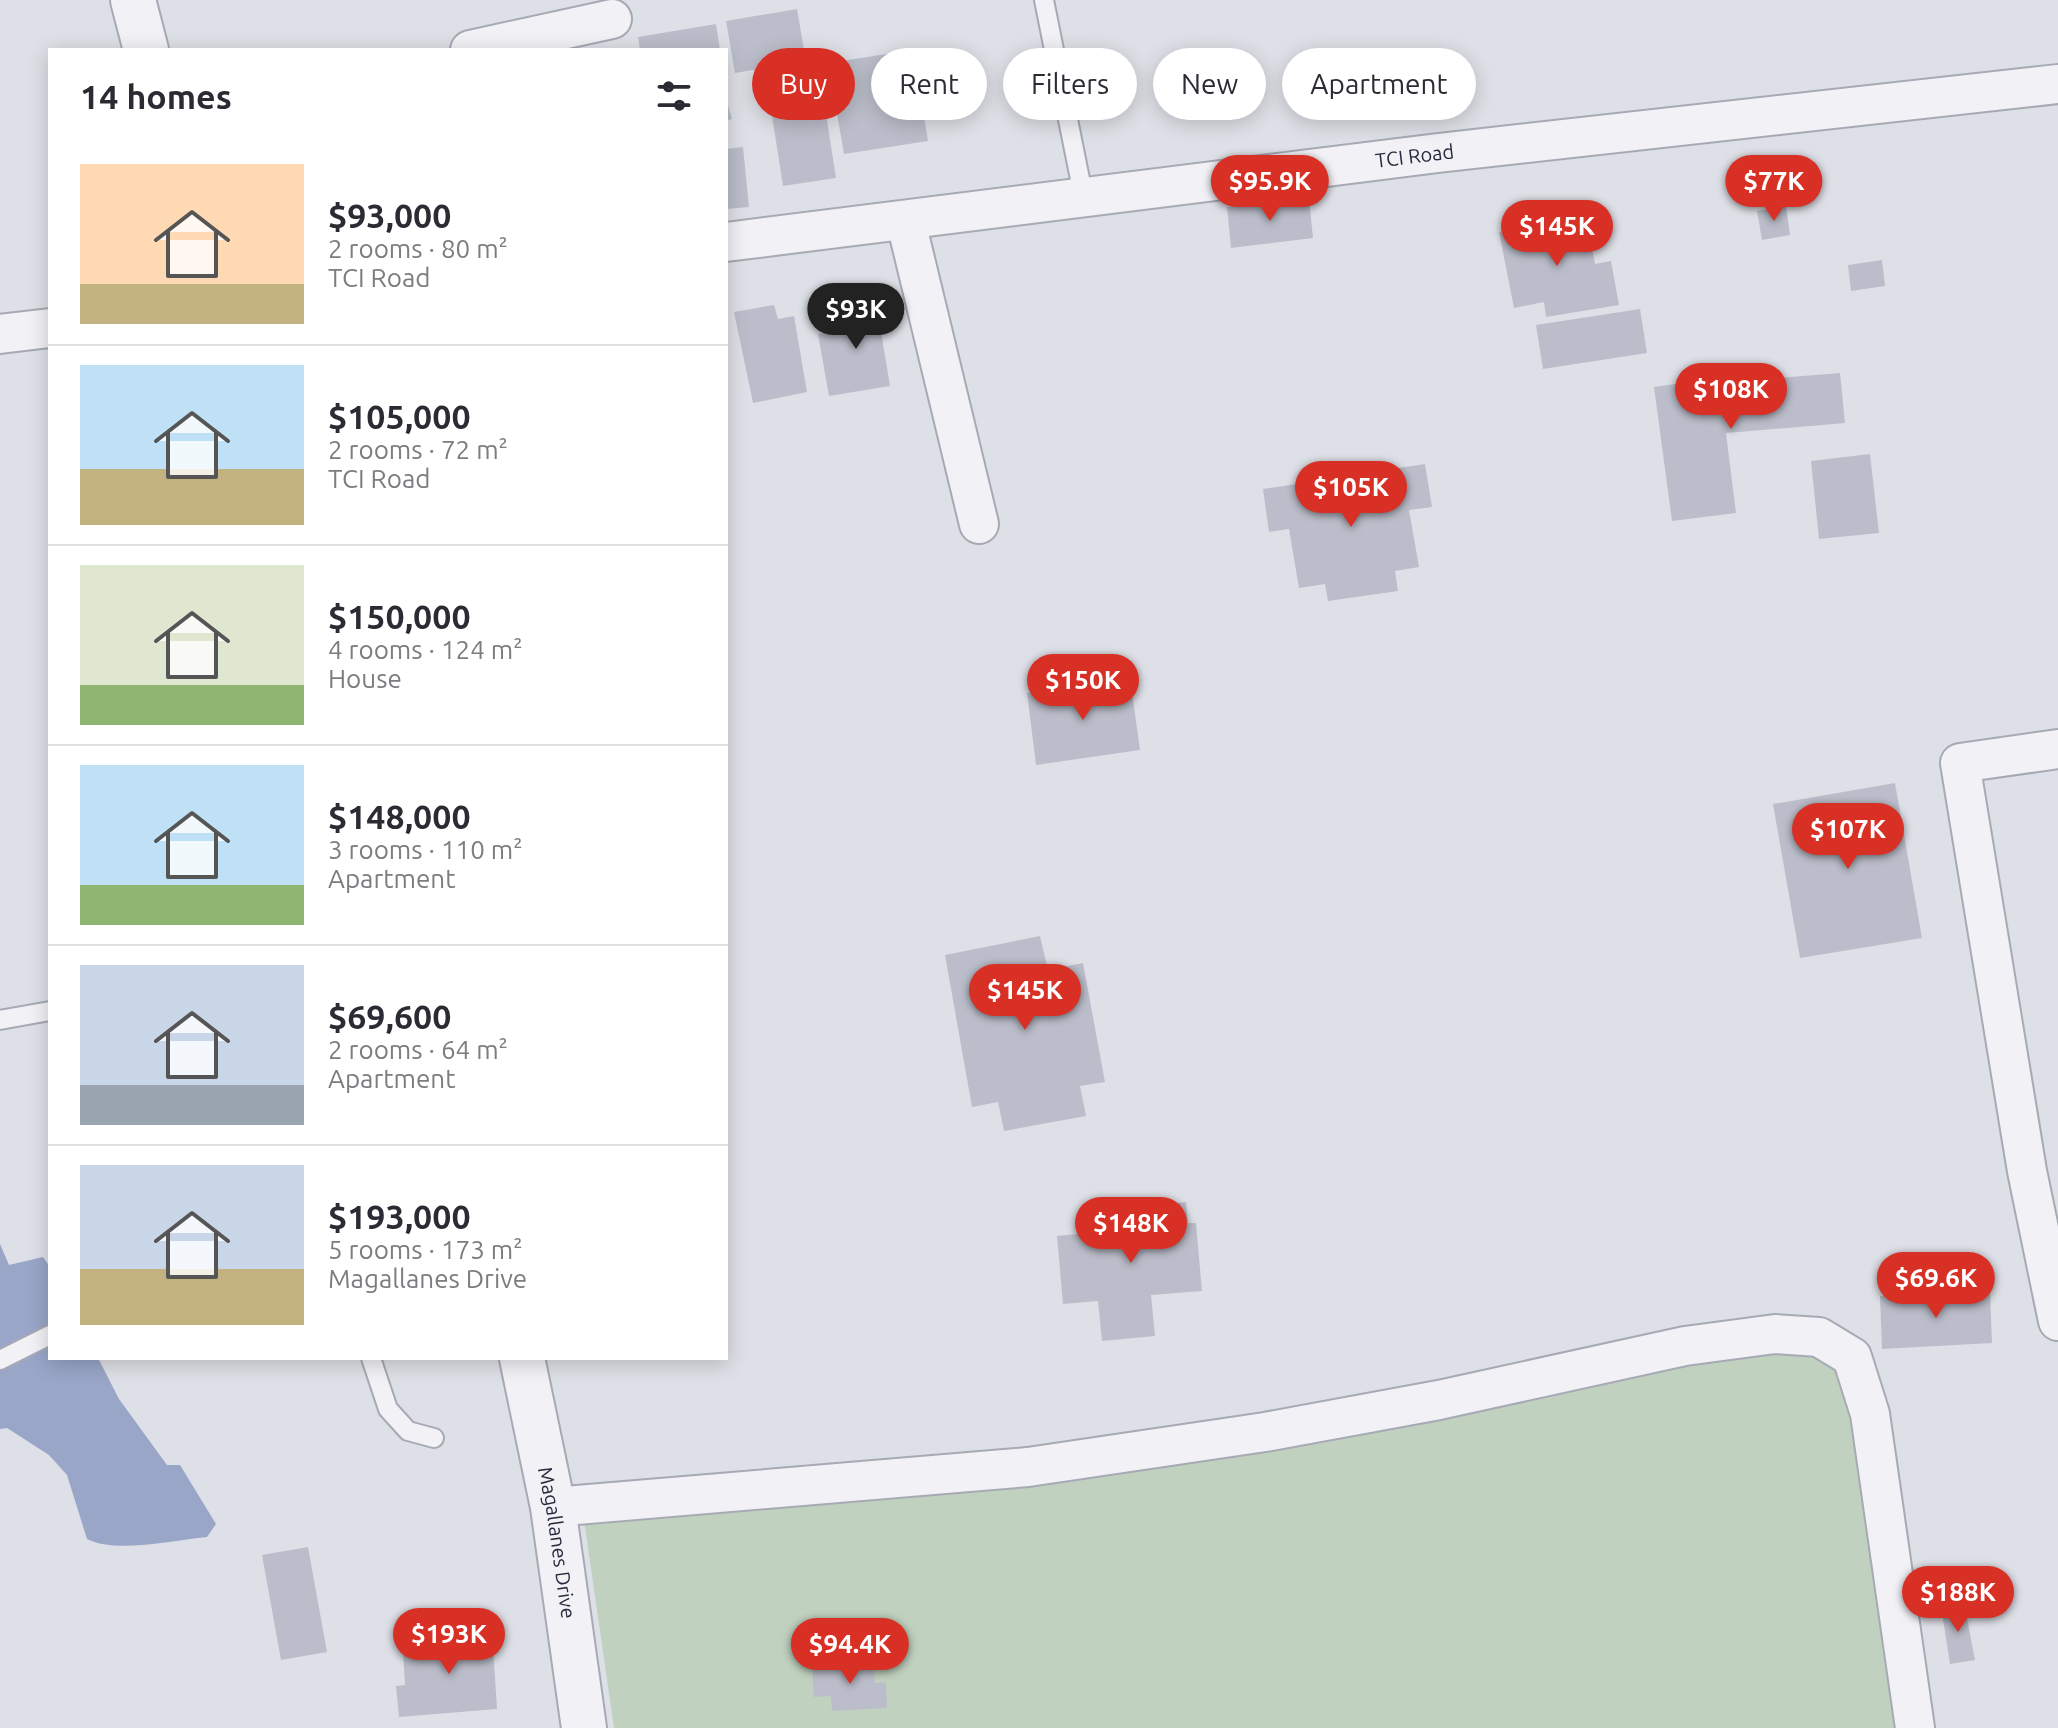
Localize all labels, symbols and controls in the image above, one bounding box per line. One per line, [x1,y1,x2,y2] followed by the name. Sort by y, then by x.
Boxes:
[752,48,855,120] chip: Buy
[871,48,987,120] chip: Rent
[1003,48,1137,120] chip: Filters
[1153,48,1266,120] chip: New
[1282,48,1476,120] chip: Apartment
[652,74,696,118] icon: filters
[80,77,232,115] text: 14 homes
[1374,139,1455,172] street label: TCI Road
[1205,155,1335,223] pin: $95.9K
[1727,155,1821,223] pin: $77K
[1229,166,1311,195] text: $95.9K
[1743,166,1805,195] text: $77K
[144,196,240,292] icon: home
[328,196,451,234] text: $93,000
[1501,200,1613,268] pin: $145K
[1519,211,1595,240] text: $145K
[328,234,508,263] text: 2 rooms · 80 m²
[328,263,431,292] text: TCI Road
[809,283,903,351] pin: $93K
[825,294,887,323] text: $93K
[1675,363,1787,431] pin: $108K
[1693,374,1769,403] text: $108K
[144,397,240,493] icon: home
[328,397,471,435] text: $105,000
[328,435,508,464] text: 2 rooms · 72 m²
[1295,461,1407,529] pin: $105K
[328,464,431,493] text: TCI Road
[1313,472,1389,501] text: $105K
[144,597,240,693] icon: home
[328,597,471,635] text: $150,000
[328,635,523,664] text: 4 rooms · 124 m²
[1027,654,1139,722] pin: $150K
[328,664,402,693] text: House
[1045,665,1121,694] text: $150K
[144,797,240,893] icon: home
[328,797,471,835] text: $148,000
[1792,803,1904,871] pin: $107K
[1810,814,1886,843] text: $107K
[328,835,523,864] text: 3 rooms · 110 m²
[328,864,455,893] text: Apartment
[969,964,1081,1032] pin: $145K
[987,975,1063,1004] text: $145K
[144,997,240,1093] icon: home
[328,997,451,1035] text: $69,600
[328,1035,508,1064] text: 2 rooms · 64 m²
[328,1064,455,1093] text: Apartment
[144,1197,240,1293] icon: home
[328,1197,471,1235] text: $193,000
[1075,1197,1187,1265] pin: $148K
[1093,1208,1169,1237] text: $148K
[328,1235,523,1264] text: 5 rooms · 173 m²
[1871,1252,2001,1320] pin: $69.6K
[1895,1263,1977,1292] text: $69.6K
[328,1264,527,1293] text: Magallanes Drive
[534,1465,581,1620] street label: Magallanes Drive
[1902,1566,2014,1634] pin: $188K
[1920,1577,1996,1606] text: $188K
[393,1608,505,1676] pin: $193K
[785,1618,915,1686] pin: $94.4K
[411,1619,487,1648] text: $193K
[809,1629,891,1658] text: $94.4K

